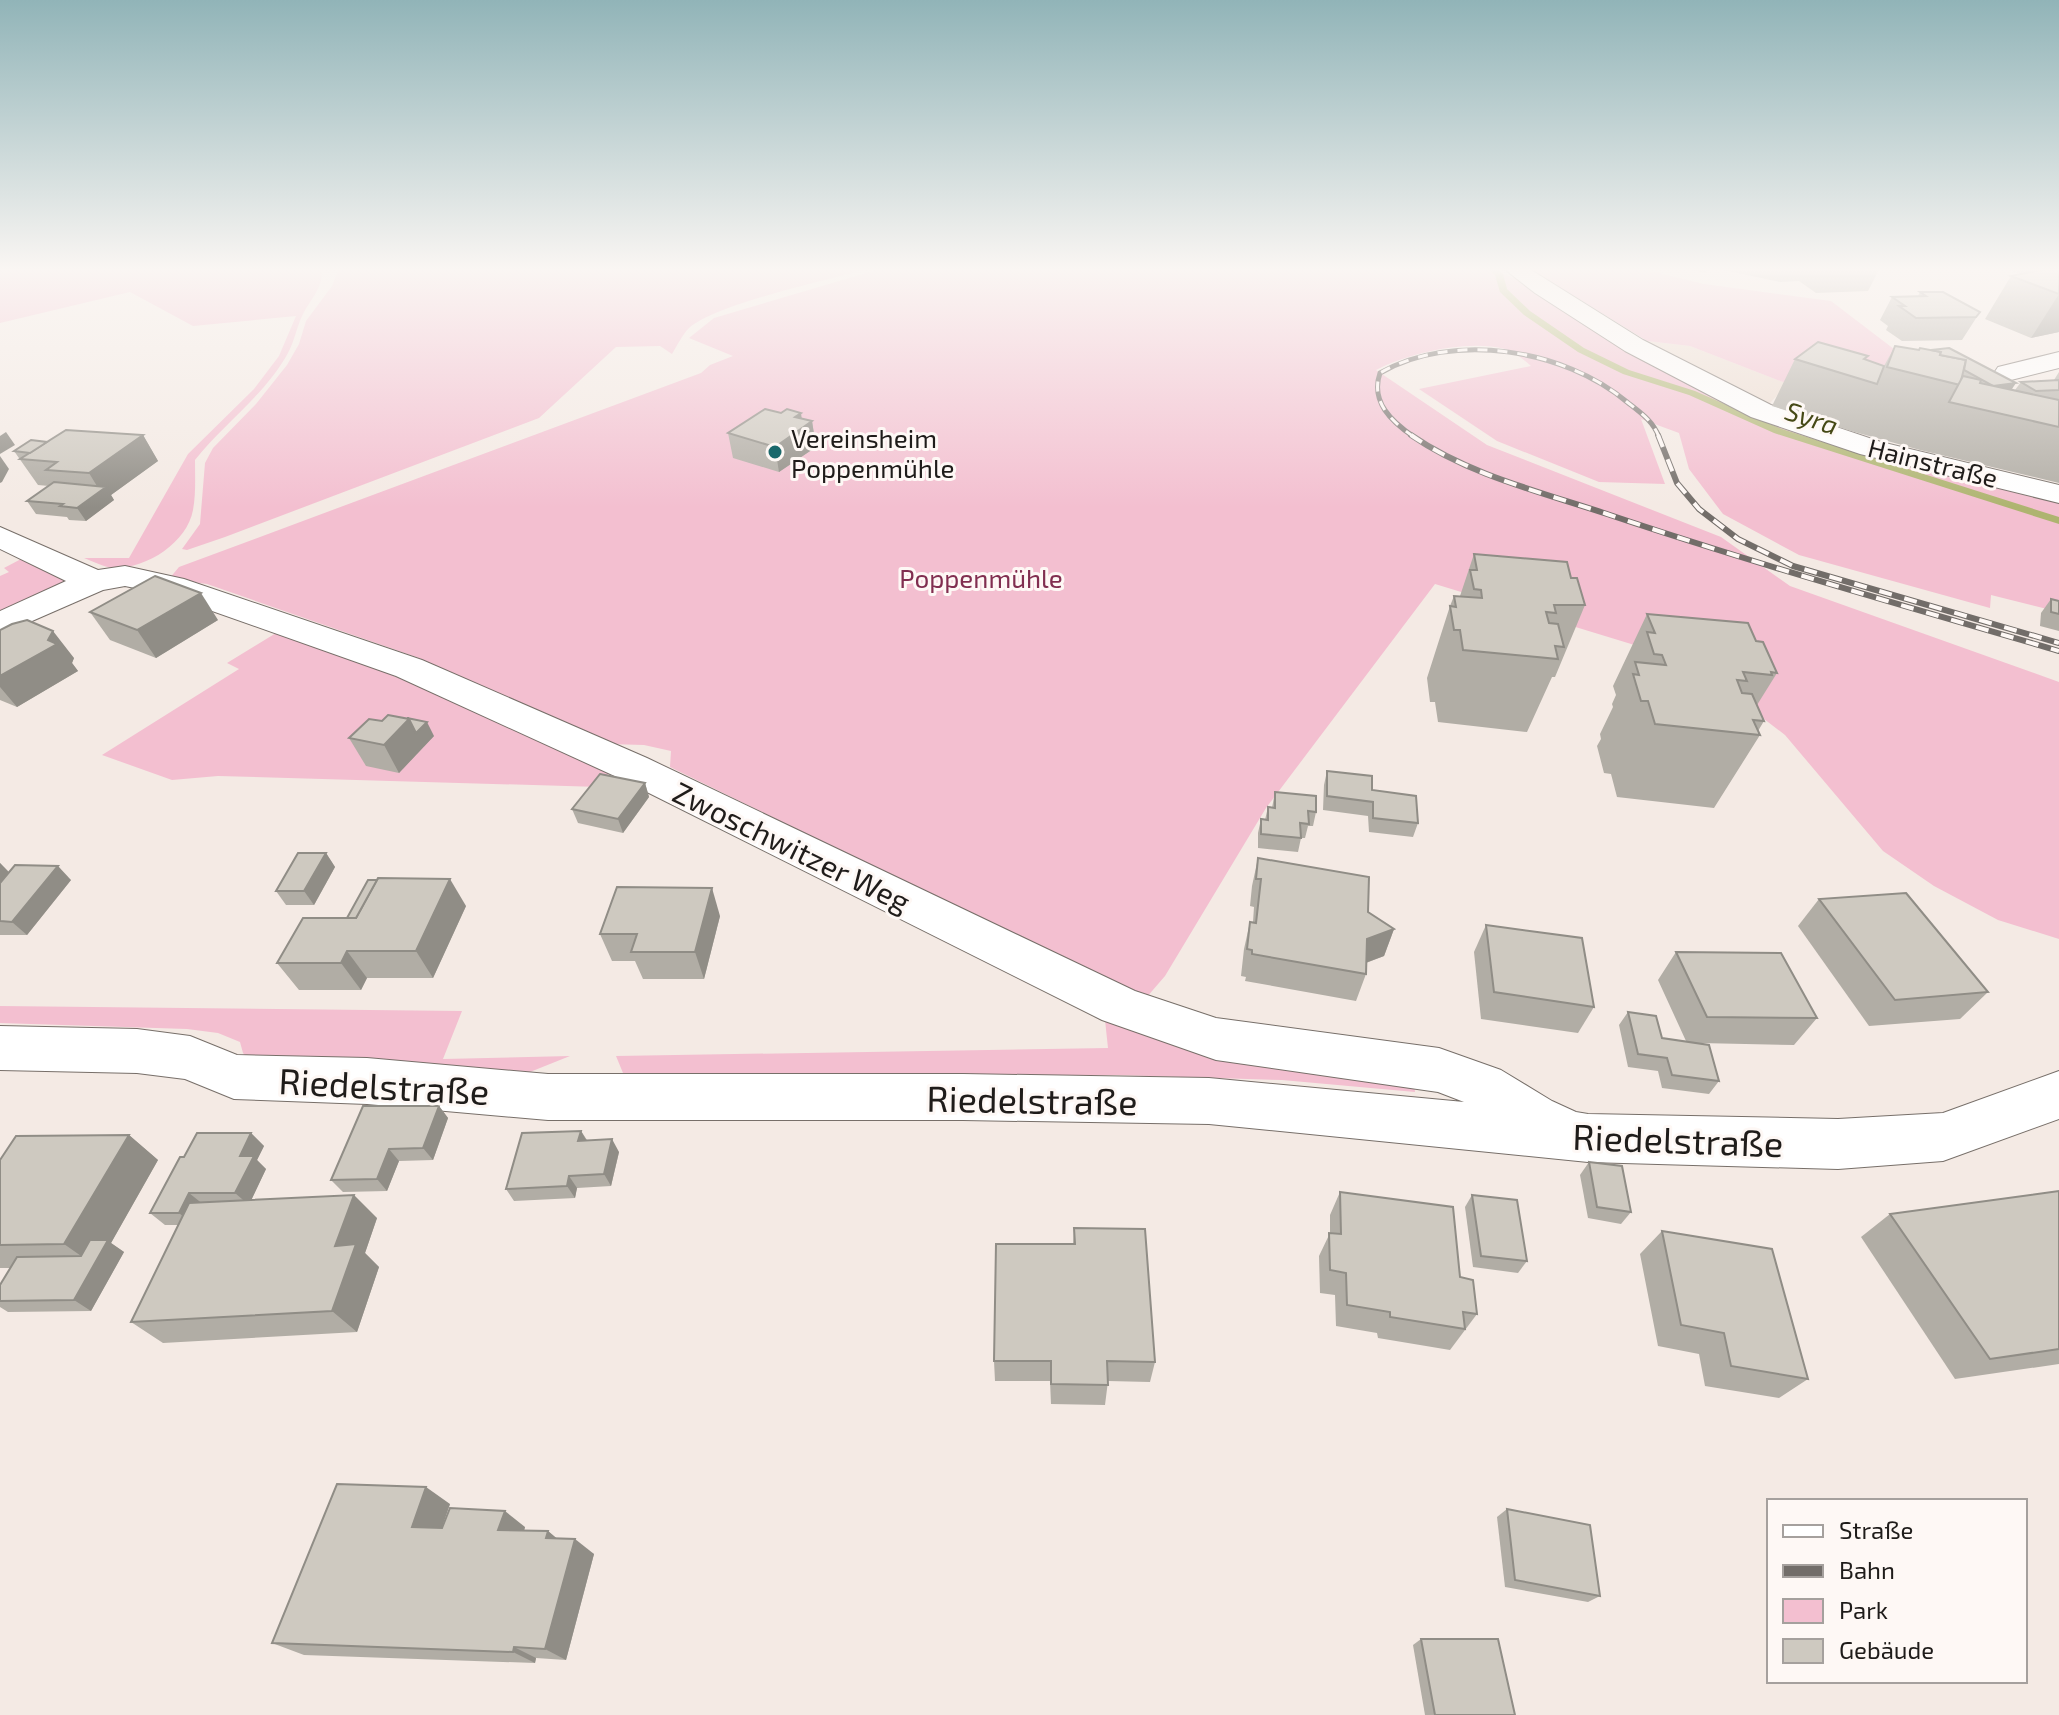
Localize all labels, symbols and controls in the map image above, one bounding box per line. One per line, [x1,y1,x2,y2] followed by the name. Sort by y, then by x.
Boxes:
[1782,394,1842,441] water label: Syra
[791,422,955,483] place label: Vereinsheim Poppenmühle
[1865,431,2001,493] street label: Hainstraße
[766,443,784,461] marker: Vereinsheim Poppenmühle
[899,562,1063,593] park label: Poppenmühle
[668,773,917,919] street label: Zwoschwitzer Weg
[278,1058,490,1112] street label: Riedelstraße
[926,1076,1138,1122] street label: Riedelstraße
[1572,1114,1784,1164] street label: Riedelstraße
[1767,1499,2027,1683] legend
[1839,1515,1913,1544] text: Straße
[1839,1555,1895,1584] text: Bahn
[1839,1595,1888,1624] text: Park
[1839,1635,1934,1664] text: Gebäude

